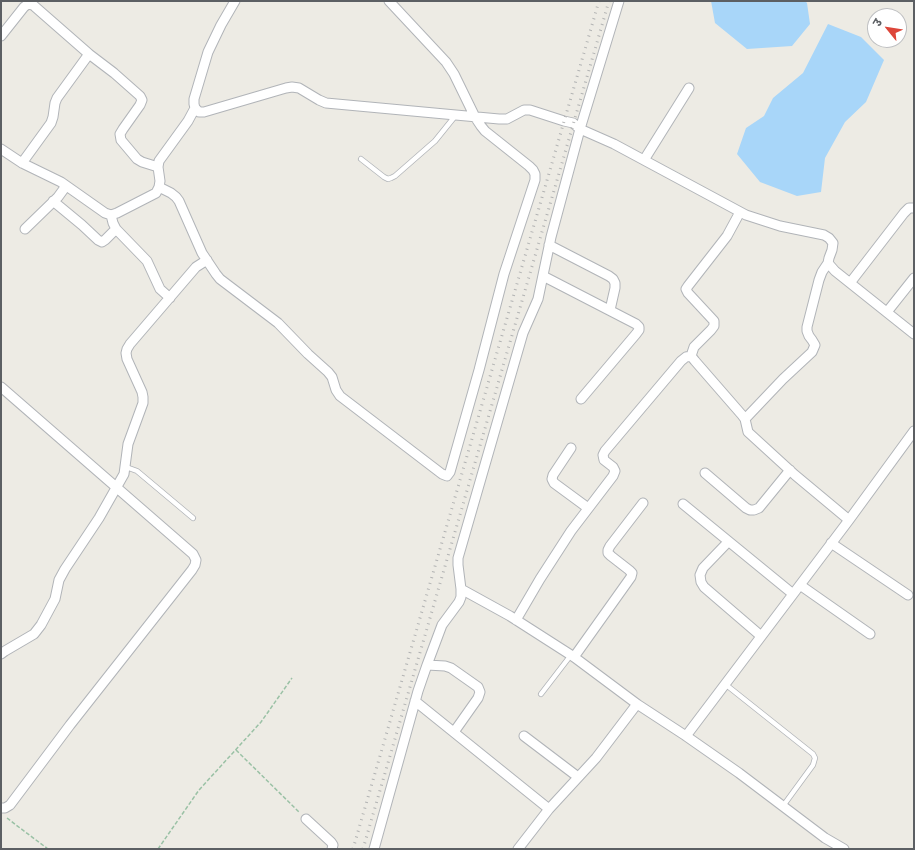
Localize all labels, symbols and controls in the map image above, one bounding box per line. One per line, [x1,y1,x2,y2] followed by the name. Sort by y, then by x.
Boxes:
[867,8,907,48] north arrow
[869,16,886,29] text: उ

